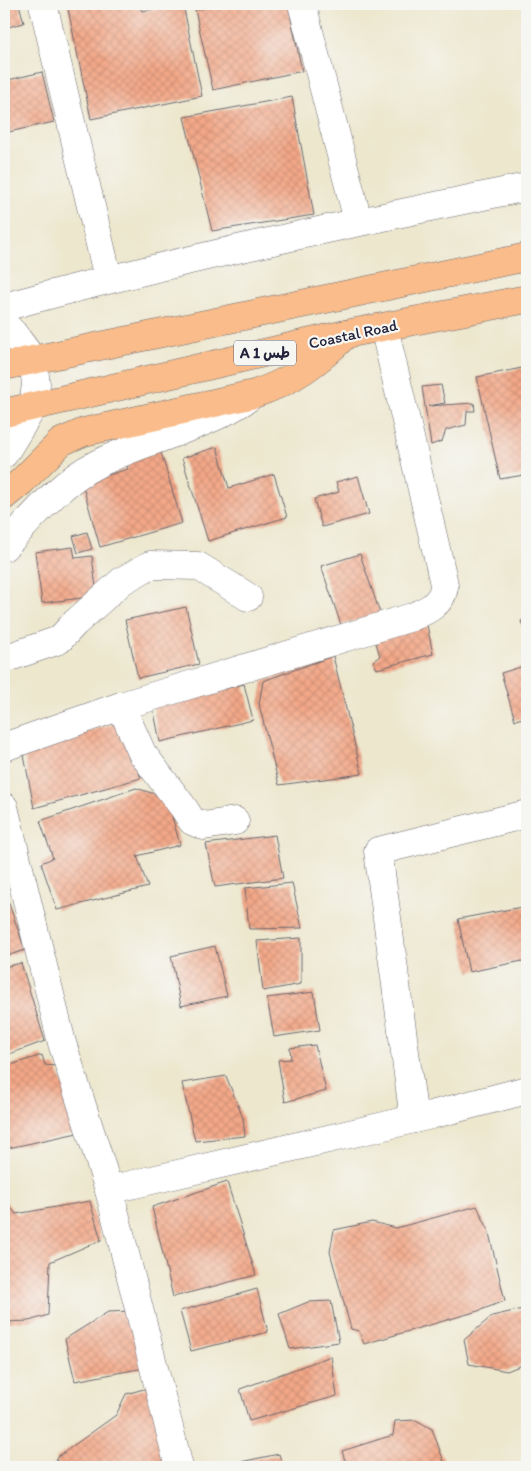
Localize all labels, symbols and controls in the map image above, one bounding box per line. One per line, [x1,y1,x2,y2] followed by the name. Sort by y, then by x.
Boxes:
[307,315,399,353] street label: Coastal Road
[234,340,296,366] road number: A 1 طس

